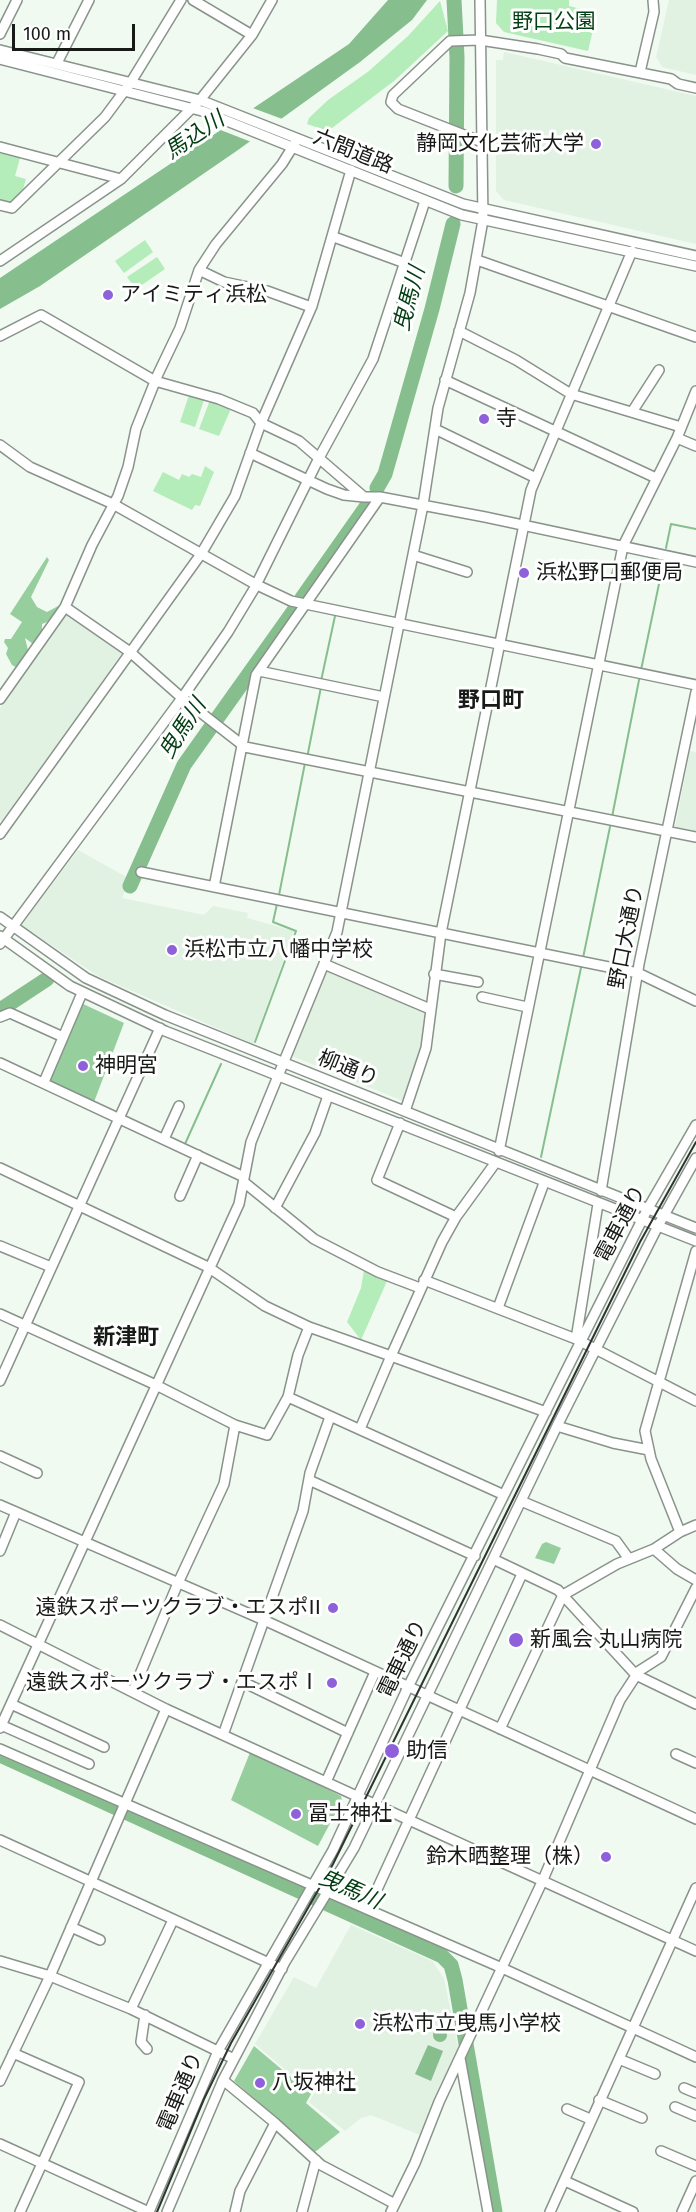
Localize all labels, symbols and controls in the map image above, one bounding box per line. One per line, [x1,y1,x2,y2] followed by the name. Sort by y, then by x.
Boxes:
[512,9,596,35] park label: 野口公園
[15,12,138,50] scale bar
[23,23,71,45] text: 100 m
[160,107,230,165] water label: 馬込川
[309,125,397,179] street label: 六間道路
[416,131,584,157] place label: 静岡文化芸術大学
[589,137,603,151] marker: 静岡文化芸術大学
[389,264,431,334] water label: 曳馬川
[120,282,267,308] place label: アイミティ浜松
[101,288,115,302] marker: アイミティ浜松
[496,406,517,432] place label: 寺
[477,412,491,426] marker: 寺
[536,560,683,586] place label: 浜松野口郵便局
[517,566,531,580] marker: 浜松野口郵便局
[458,688,524,714] district label: 野口町
[154,694,212,764] water label: 曳馬川
[605,883,649,991] street label: 野口大通り
[184,937,373,963] place label: 浜松市立八幡中学校
[165,943,179,957] marker: 浜松市立八幡中学校
[314,1046,382,1092] street label: 柳通り
[95,1053,158,1079] place label: 神明宮
[76,1059,90,1073] marker: 神明宮
[590,1181,652,1267] street label: 電車通り
[93,1325,159,1351] district label: 新津町
[36,1595,321,1621] place label: 遠鉄スポーツクラブ・エスポII
[326,1601,340,1615] marker: 遠鉄スポーツクラブ・エスポII
[373,1616,433,1702] street label: 電車通り
[530,1627,683,1653] place label: 新風会 丸山病院
[507,1631,525,1649] marker: 新風会 丸山病院
[26,1670,320,1696] place label: 遠鉄スポーツクラブ・エスポⅠ
[325,1676,339,1690] marker: 遠鉄スポーツクラブ・エスポⅠ
[406,1738,448,1764] place label: 助信
[383,1742,401,1760] marker: 助信
[308,1801,392,1827] place label: 冨士神社
[289,1807,303,1821] marker: 冨士神社
[426,1844,594,1870] place label: 鈴木晒整理（株）
[599,1850,613,1864] marker: 鈴木晒整理（株）
[314,1865,386,1915] water label: 曳馬川
[372,2011,561,2037] place label: 浜松市立曳馬小学校
[353,2017,367,2031] marker: 浜松市立曳馬小学校
[153,2048,209,2136] street label: 電車通り
[272,2070,356,2096] place label: 八坂神社
[253,2076,267,2090] marker: 八坂神社

